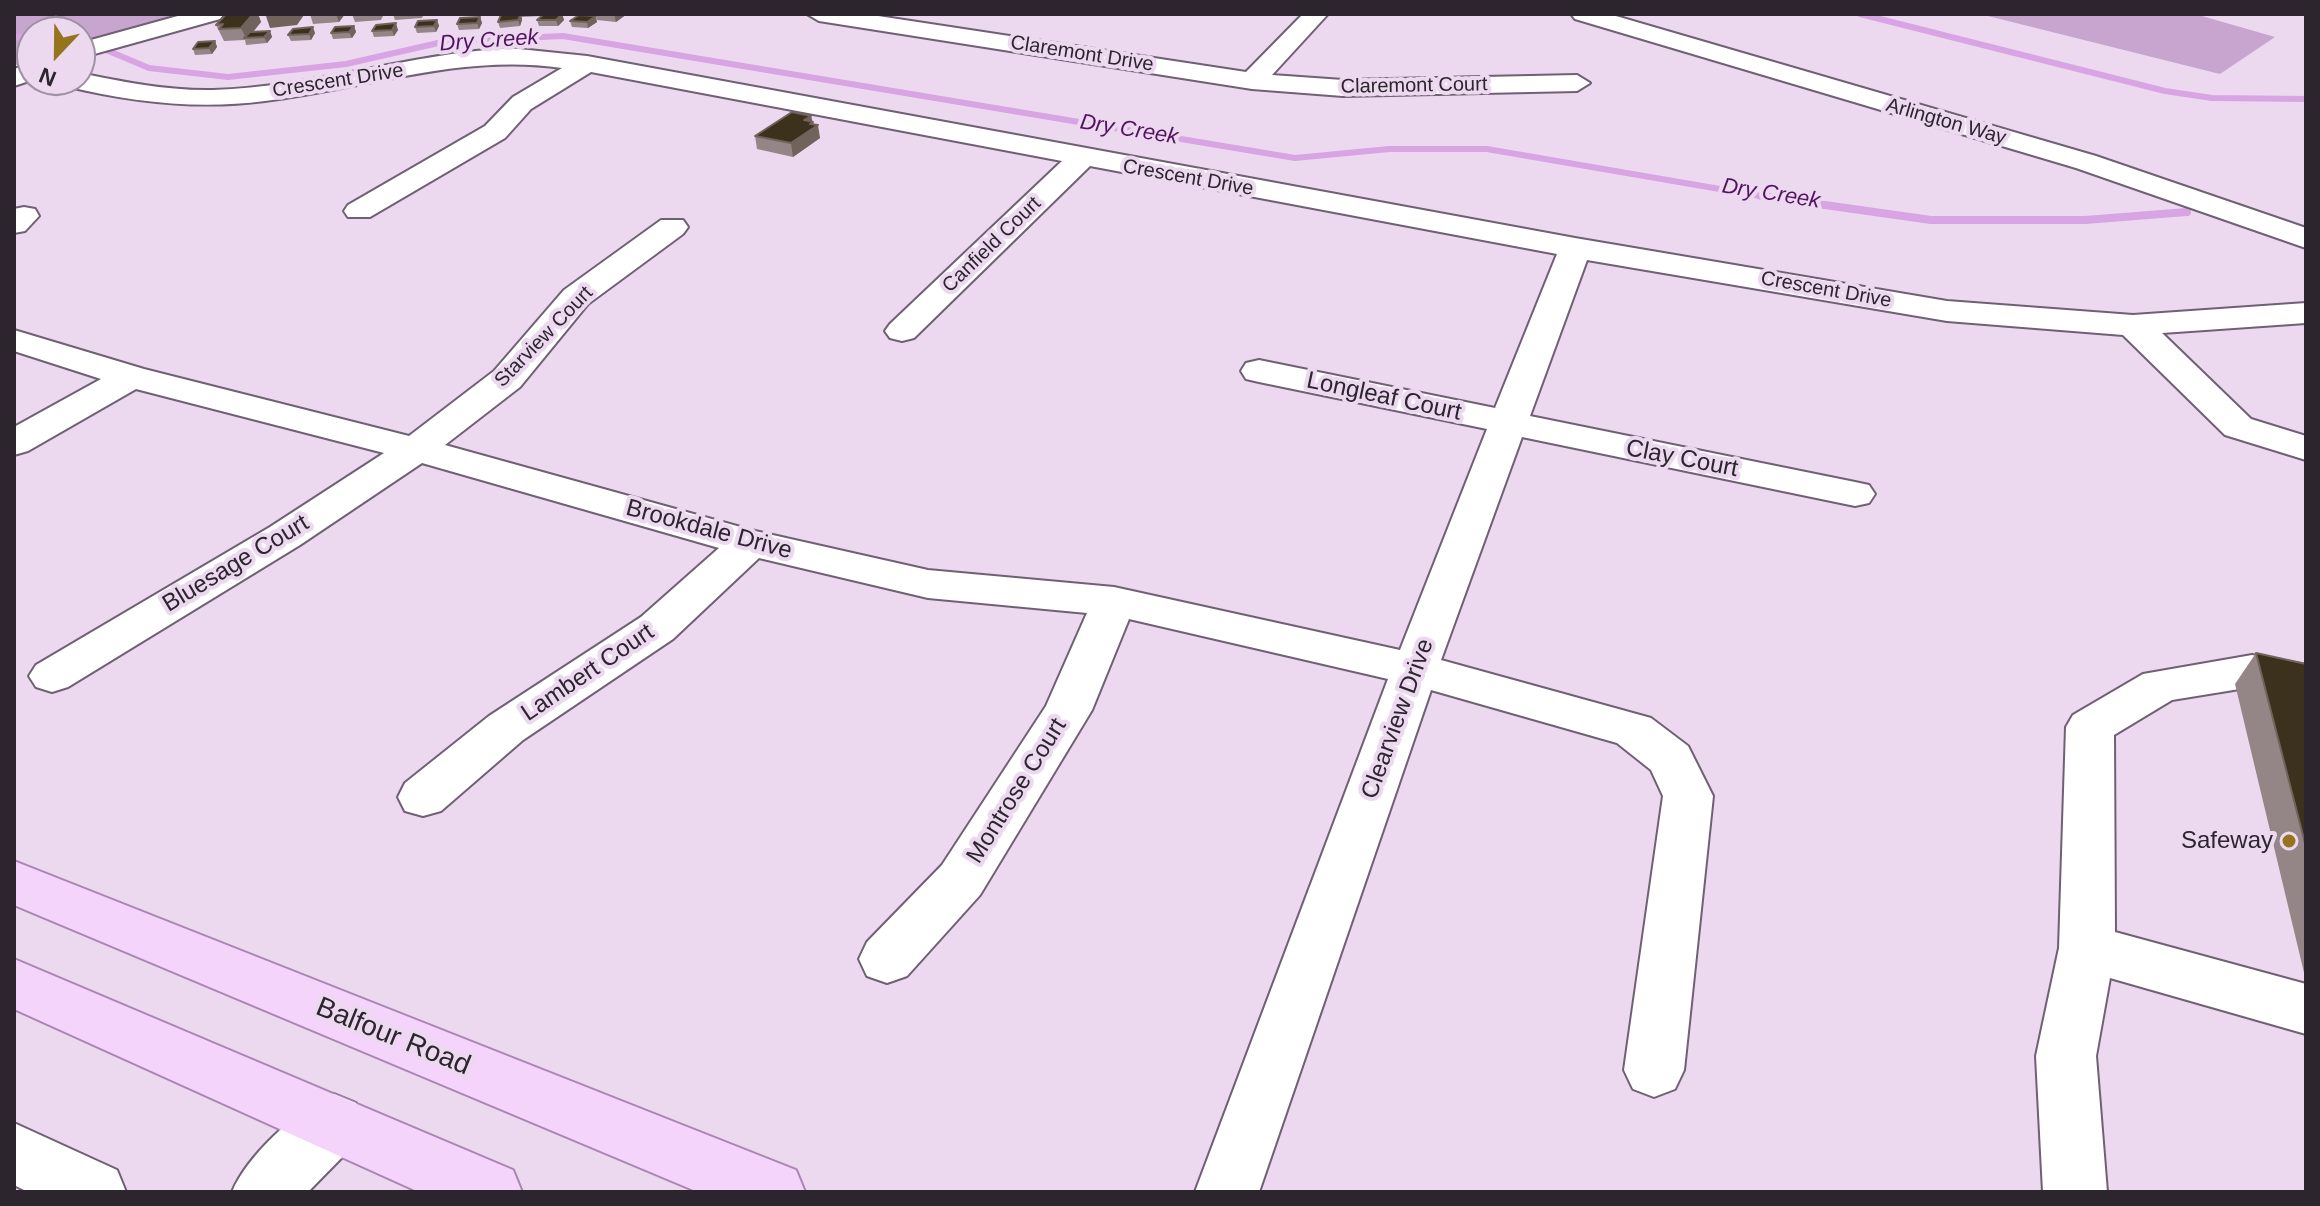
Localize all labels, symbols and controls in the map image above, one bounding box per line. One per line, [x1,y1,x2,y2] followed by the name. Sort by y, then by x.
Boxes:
[16,16,96,96] north arrow
[439,24,539,58] water label: Dry Creek
[1009,31,1155,77] street label: Claremont Drive
[271,59,405,103] street label: Crescent Drive
[36,62,60,91] text: N
[1340,73,1488,99] street label: Claremont Court
[1883,93,2009,151] street label: Arlington Way
[1078,109,1180,151] water label: Dry Creek
[1121,155,1255,201] street label: Crescent Drive
[1720,173,1822,215] water label: Dry Creek
[938,192,1046,298] street label: Canfield Court
[1759,267,1893,313] street label: Crescent Drive
[490,281,598,393] street label: Starview Court
[1304,367,1464,427] street label: Longleaf Court
[1624,434,1740,484] street label: Clay Court
[623,494,795,566] street label: Brookdale Drive
[158,509,314,619] street label: Bluesage Court
[516,618,660,728] street label: Lambert Court
[1356,635,1440,803] street label: Clearview Drive
[961,713,1073,869] street label: Montrose Court
[2181,827,2273,855] place label: Safeway
[2280,832,2298,850] marker: Safeway
[311,991,475,1083] street label: Balfour Road

